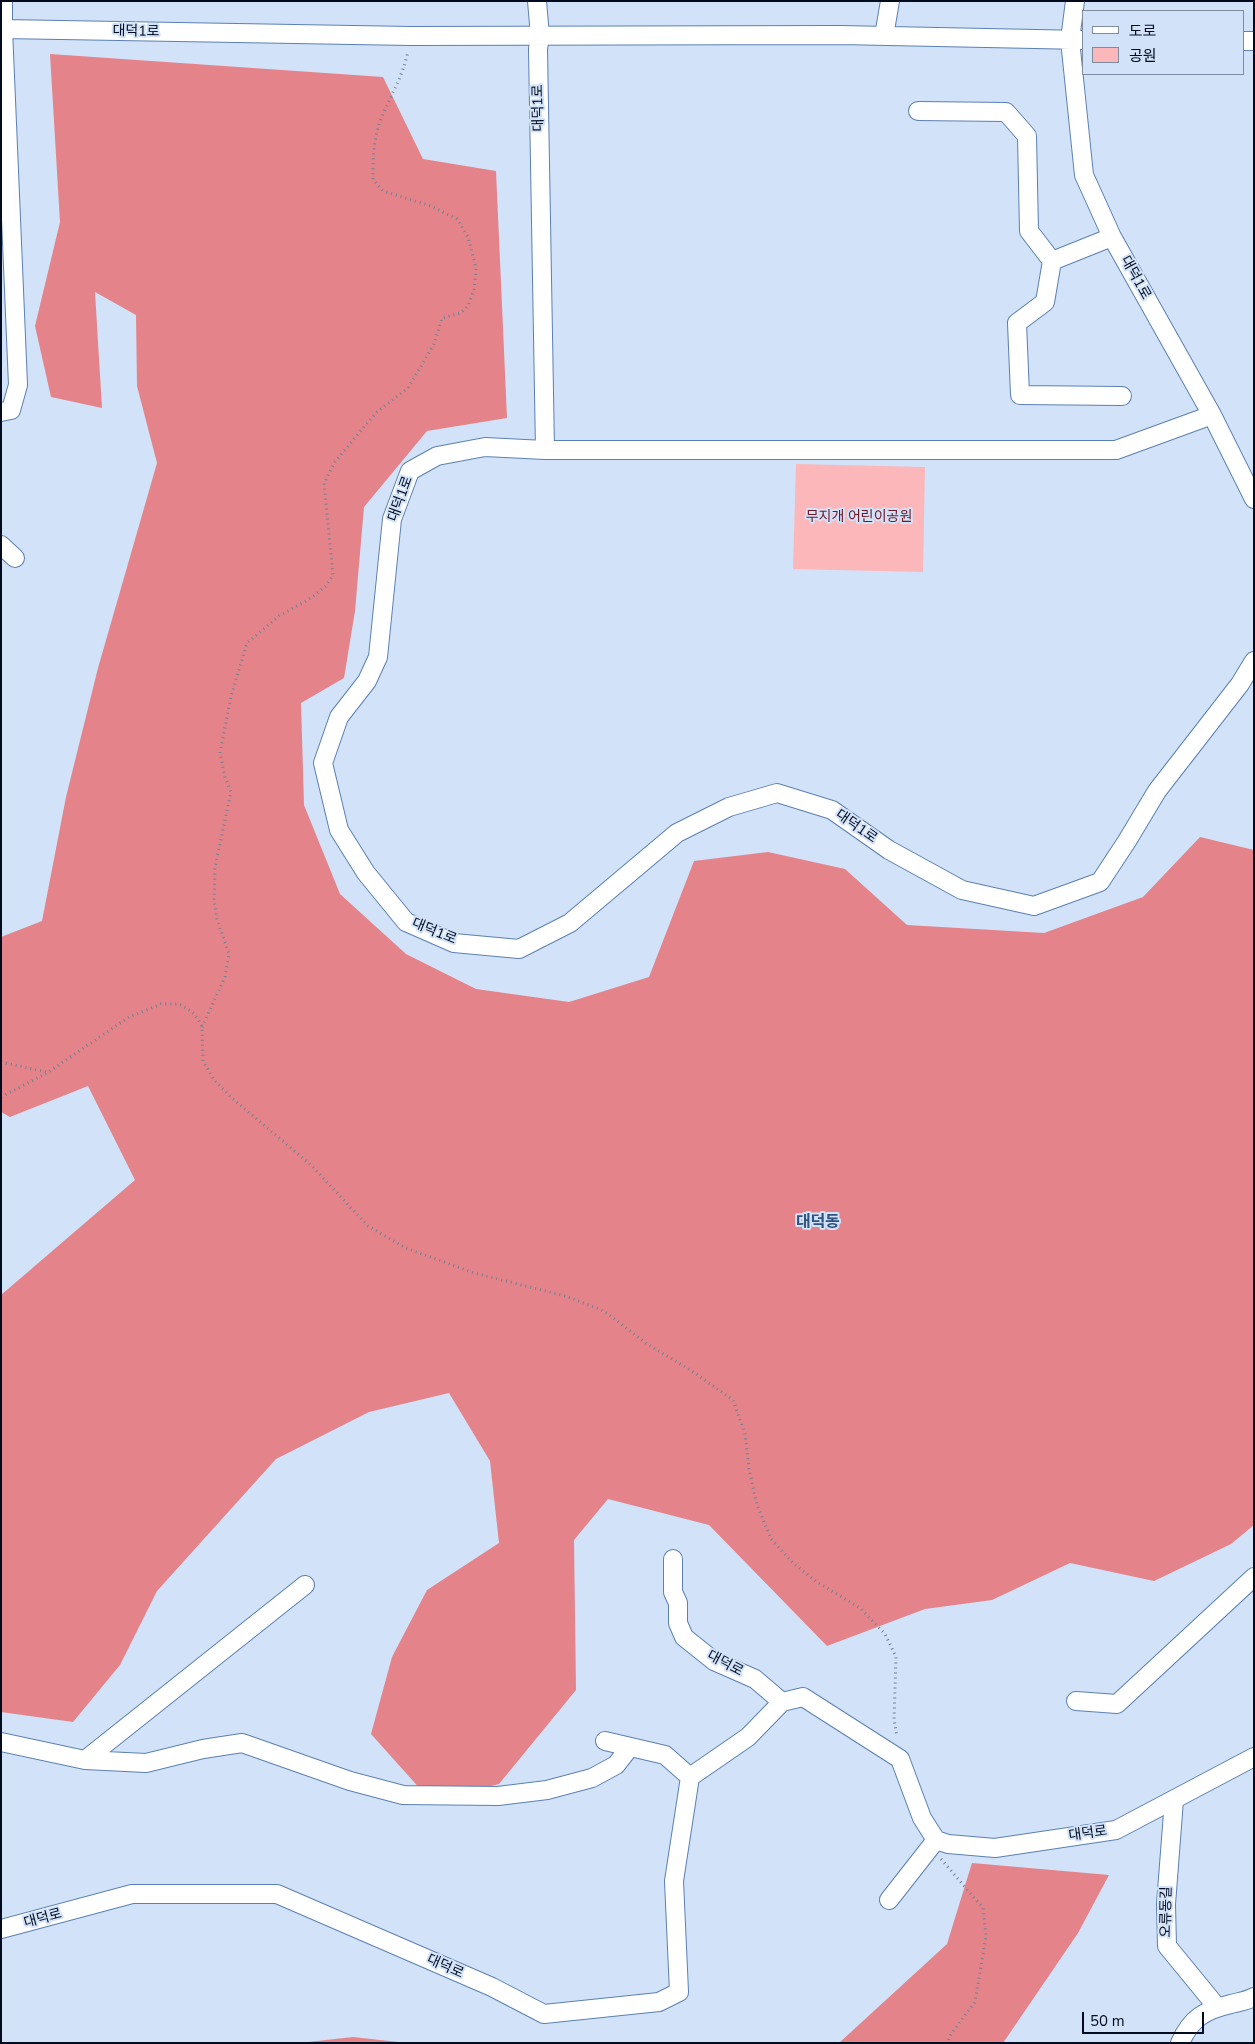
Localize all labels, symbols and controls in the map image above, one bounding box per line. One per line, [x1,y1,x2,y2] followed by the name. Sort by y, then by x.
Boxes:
[1082,10,1245,75] legend
[1129,21,1157,41] text: 도로
[112,23,160,41] street label: 대덕1로
[1129,46,1157,66] text: 공원
[530,84,548,132] street label: 대덕1로
[1116,253,1154,303] street label: 대덕1로
[385,474,417,524] street label: 대덕1로
[806,510,912,526] park label: 무지개 어린이공원
[832,807,880,847] street label: 대덕1로
[409,915,459,949] street label: 대덕1로
[796,1213,840,1233] district label: 대덕동
[704,1648,746,1680] street label: 대덕로
[1068,1823,1108,1845] street label: 대덕로
[1158,1886,1176,1938] street label: 오류동길
[22,1906,64,1932] street label: 대덕로
[424,1951,466,1983] street label: 대덕로
[1085,2002,1208,2034] scale bar
[1090,2011,1125,2031] text: 50 m

